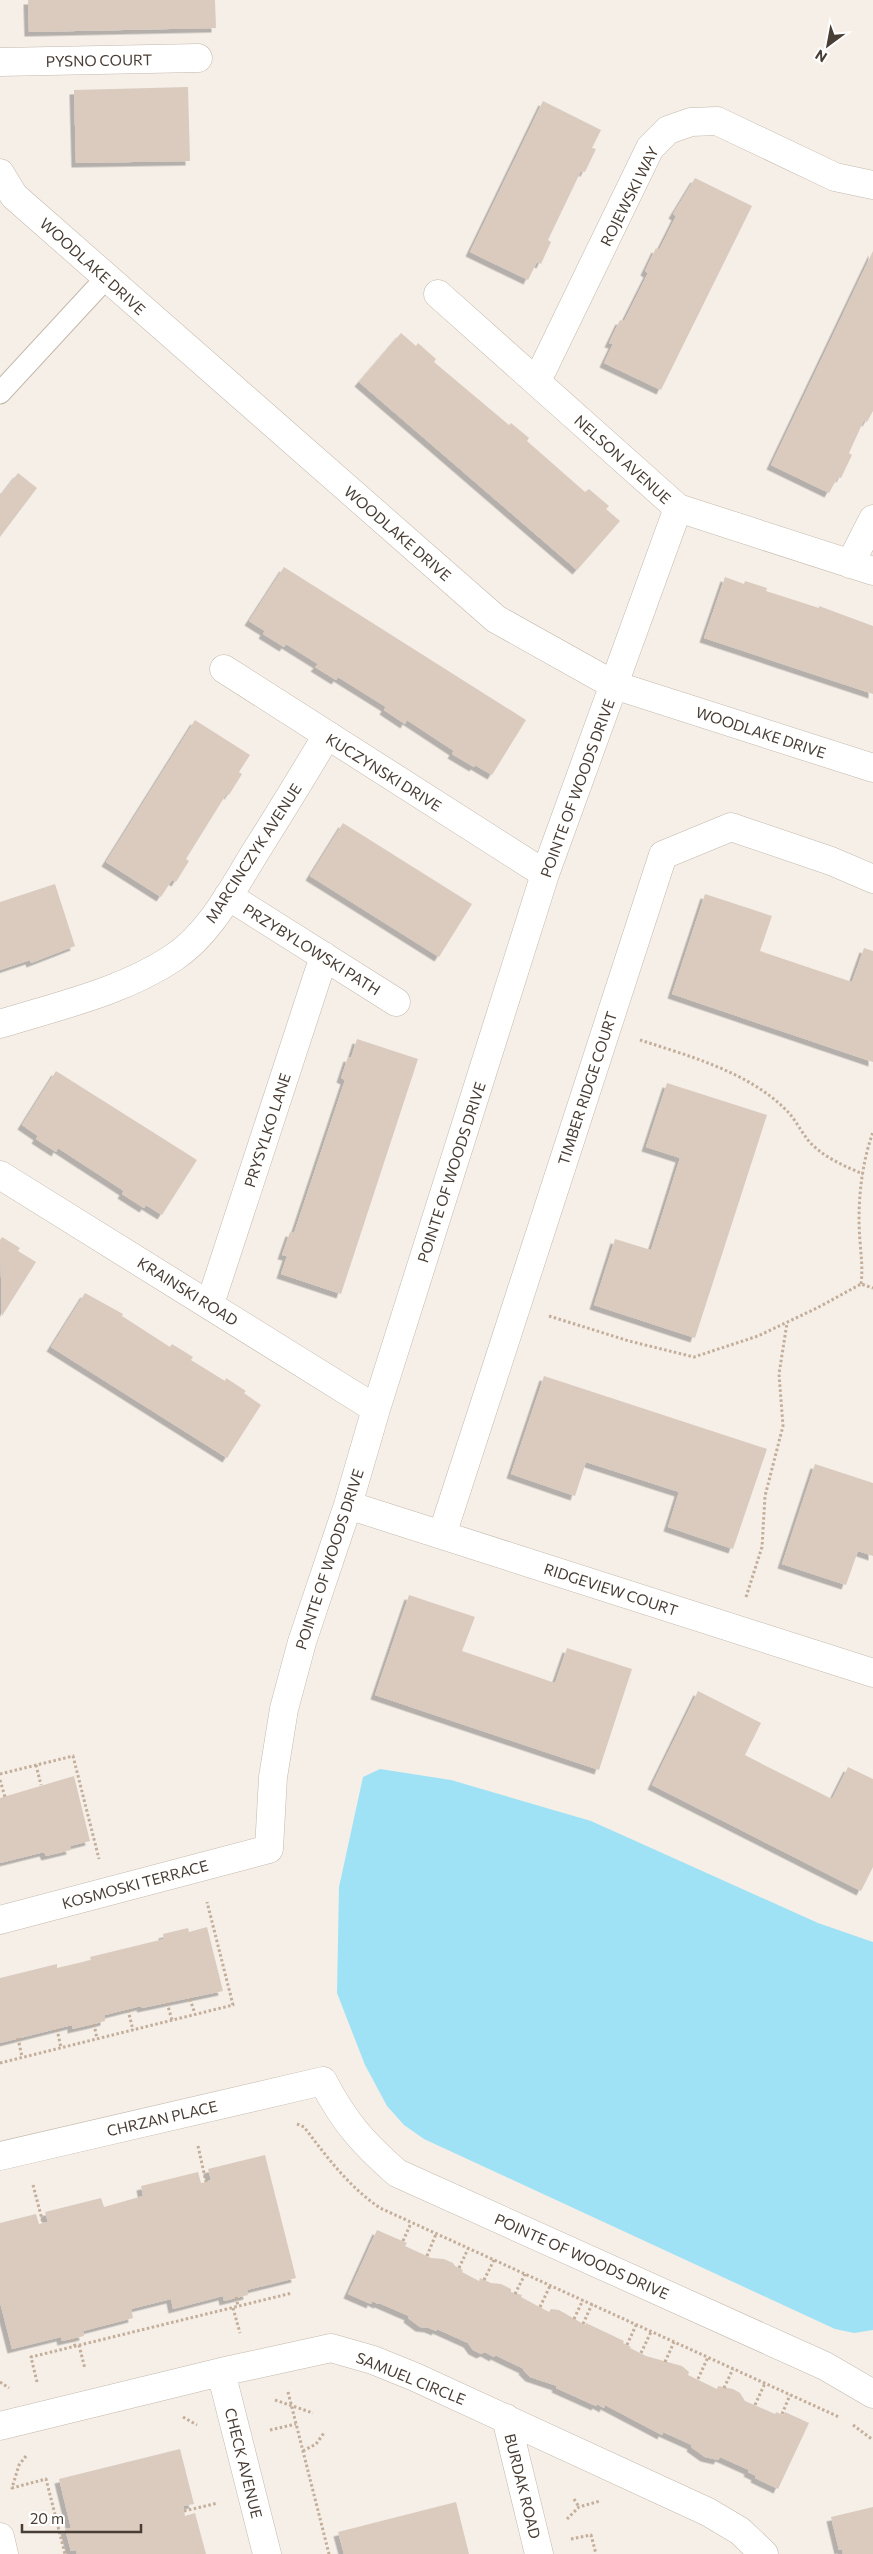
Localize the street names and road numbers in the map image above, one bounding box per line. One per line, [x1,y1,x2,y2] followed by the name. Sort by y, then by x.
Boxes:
[45,50,153,70] street label: PYSNO COURT
[596,143,662,249] street label: ROJEWSKI WAY
[37,214,150,318] street label: WOODLAKE DRIVE
[571,411,675,507] street label: NELSON AVENUE
[341,482,455,584] street label: WOODLAKE DRIVE
[536,696,618,880] street label: POINTE OF WOODS DRIVE
[694,702,828,762] street label: WOODLAKE DRIVE
[323,729,445,815] street label: KUCZYNSKI DRIVE
[201,780,305,926] street label: MARCINCZYK AVENUE
[240,899,384,999] street label: PRZYBYLOWSKI PATH
[554,1008,620,1167] street label: TIMBER RIDGE COURT
[240,1070,294,1189] street label: PRYSYLKO LANE
[413,1079,489,1265] street label: POINTE OF WOODS DRIVE
[135,1253,241,1329] street label: KRAINSKI ROAD
[291,1466,367,1652] street label: POINTE OF WOODS DRIVE
[542,1559,681,1619] street label: RIDGEVIEW COURT
[60,1856,210,1912] street label: KOSMOSKI TERRACE
[105,2096,219,2140] street label: CHRZAN PLACE
[492,2209,672,2303] street label: POINTE OF WOODS DRIVE
[354,2348,469,2408] street label: SAMUEL CIRCLE
[222,2406,266,2520] street label: CHECK AVENUE
[501,2432,545,2540] street label: BURDAK ROAD

